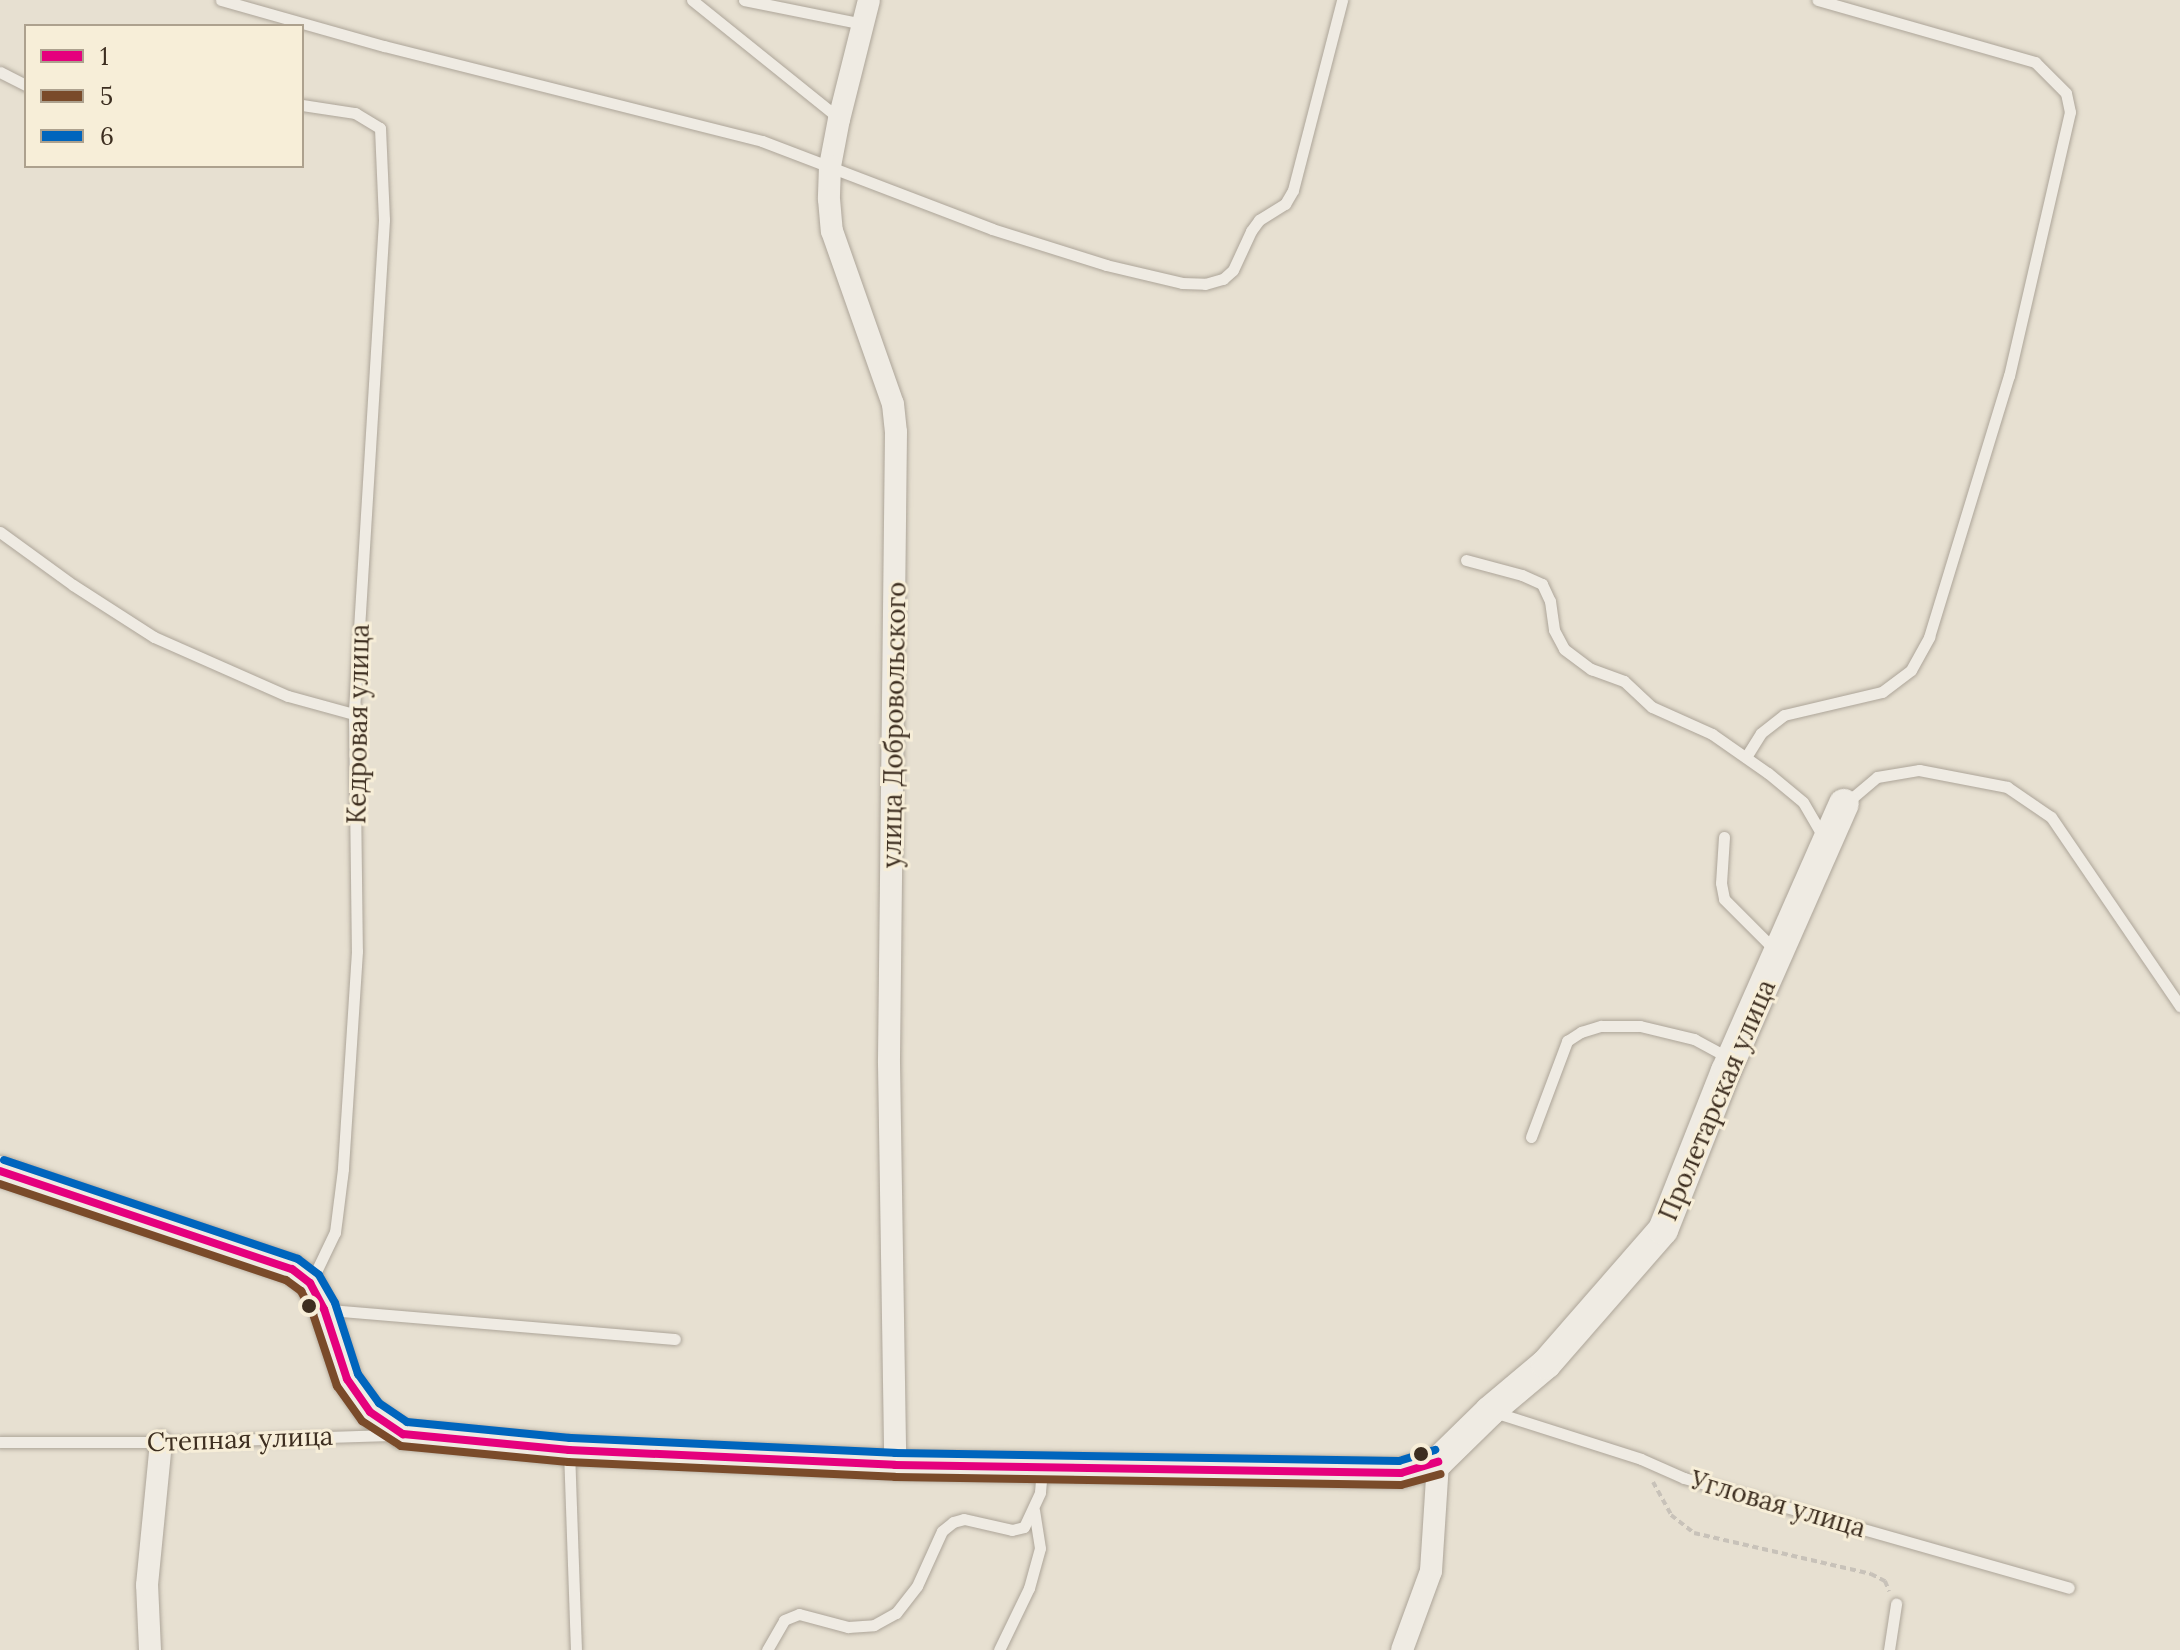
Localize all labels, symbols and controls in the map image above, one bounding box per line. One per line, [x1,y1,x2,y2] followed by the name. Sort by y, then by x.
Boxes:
[24,24,304,168] legend
[100,41,109,72] text: 1
[100,81,113,112] text: 5
[100,121,114,152] text: 6
[876,582,912,868] street label: улица Добровольского
[341,624,375,824] street label: Кедровая улица
[1652,975,1782,1225] street label: Пролетарская улица
[301,1298,317,1314] unlabelled marker
[146,1420,334,1458] street label: Степная улица
[1413,1446,1429,1462] unlabelled marker
[1687,1464,1869,1544] street label: Угловая улица

